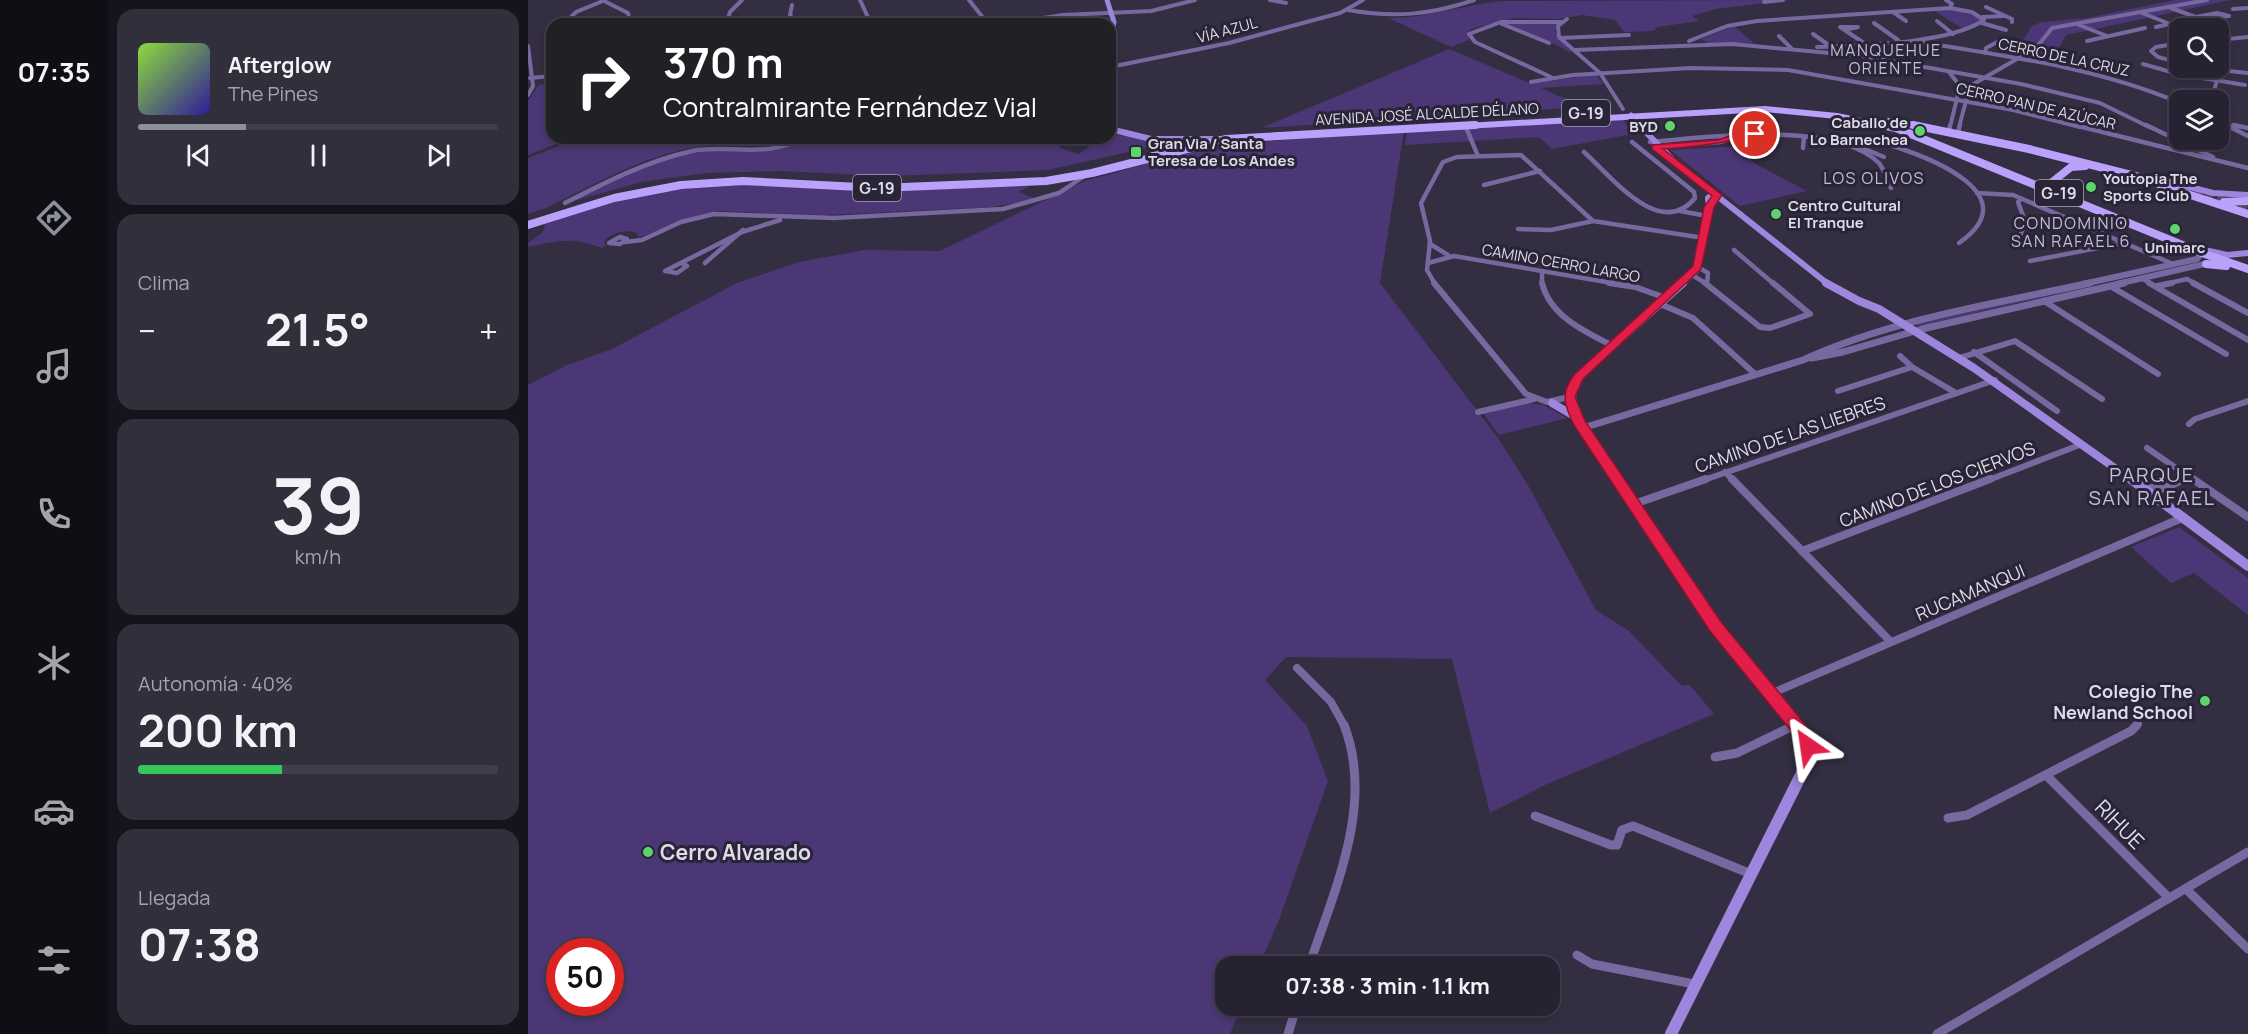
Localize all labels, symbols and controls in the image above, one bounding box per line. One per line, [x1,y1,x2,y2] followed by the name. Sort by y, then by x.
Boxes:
[1194,12,1260,48] street label: VÍA AZUL
[2169,18,2229,150] map controls
[2169,18,2229,78] button: search
[663,33,784,91] text: 370 m
[1996,33,2132,81] street label: CERRO DE LA CRUZ
[1830,39,1942,79] district label: MANQUEHUE ORIENTE
[564,42,642,120] icon: right
[228,50,332,80] text: Afterglow
[18,53,90,90] text: 07:35
[1954,77,2118,135] street label: CERRO PAN DE AZÚCAR
[228,80,318,107] text: The Pines
[663,88,1037,125] text: Contralmirante Fernández Vial
[2169,90,2229,150] button: layers
[1315,98,1540,130] street label: AVENIDA JOSÉ ALCALDE DÉLANO
[1562,100,1610,126] road number: G-19
[1729,108,1780,159] pin
[1810,112,1908,150] place label: Caballo de Lo Barnechea
[1629,116,1658,137] place label: BYD
[1738,117,1771,150] icon: arrive
[1663,119,1677,133] marker: BYD
[1913,124,1927,138] marker: Caballo de Lo Barnechea
[1148,133,1295,171] place label: Gran Via / Santa Teresa de Los Andes
[182,139,215,172] icon: previous
[302,139,335,172] icon: pause
[422,139,455,172] icon: next
[1129,145,1143,159] marker: Gran Via / Santa Teresa de Los Andes
[1823,167,1925,189] district label: LOS OLIVOS
[2103,168,2198,206] place label: Youtopia The Sports Club
[853,175,901,201] road number: G-19
[2035,180,2083,206] road number: G-19
[2084,180,2098,194] marker: Youtopia The Sports Club
[1788,195,1901,233] place label: Centro Cultural El Tranque
[33,197,75,239] icon: directions
[1769,207,1783,221] marker: Centro Cultural El Tranque
[2011,212,2131,252] district label: CONDOMINIO SAN RAFAEL 6
[2168,222,2182,236] marker: Unimarc
[2145,237,2206,258] place label: Unimarc
[1480,239,1642,287] street label: CAMINO CERRO LARGO
[138,269,190,296] text: Clima
[265,298,370,360] text: 21.5°
[138,308,156,353] text: −
[479,308,498,353] text: +
[33,345,75,387] icon: music
[1692,390,1888,478] street label: CAMINO DE LAS LIEBRES
[1836,436,2038,532] street label: CAMINO DE LOS CIERVOS
[271,451,365,557] text: 39
[2088,461,2216,511] district label: PARQUE SAN RAFAEL
[33,493,75,535] icon: phone
[295,543,341,570] text: km/h
[1912,558,2028,626] street label: RUCAMANQUI
[33,642,75,684] icon: climate
[138,670,293,697] text: Autonomía · 40%
[2053,679,2193,724] place label: Colegio The Newland School
[2198,694,2212,708] marker: Colegio The Newland School
[138,699,298,761] text: 200 km
[1776,714,1840,778] position arrow
[33,790,75,832] icon: car
[2089,793,2151,855] street label: RIHUE
[660,838,811,866] place label: Cerro Alvarado
[641,845,655,859] marker: Cerro Alvarado
[138,884,210,911] text: Llegada
[138,913,261,975] text: 07:38
[546,938,624,1016] speed limit sign: 50
[33,939,75,981] icon: filters
[1285,971,1490,1001] text: 07:38 · 3 min · 1.1 km

